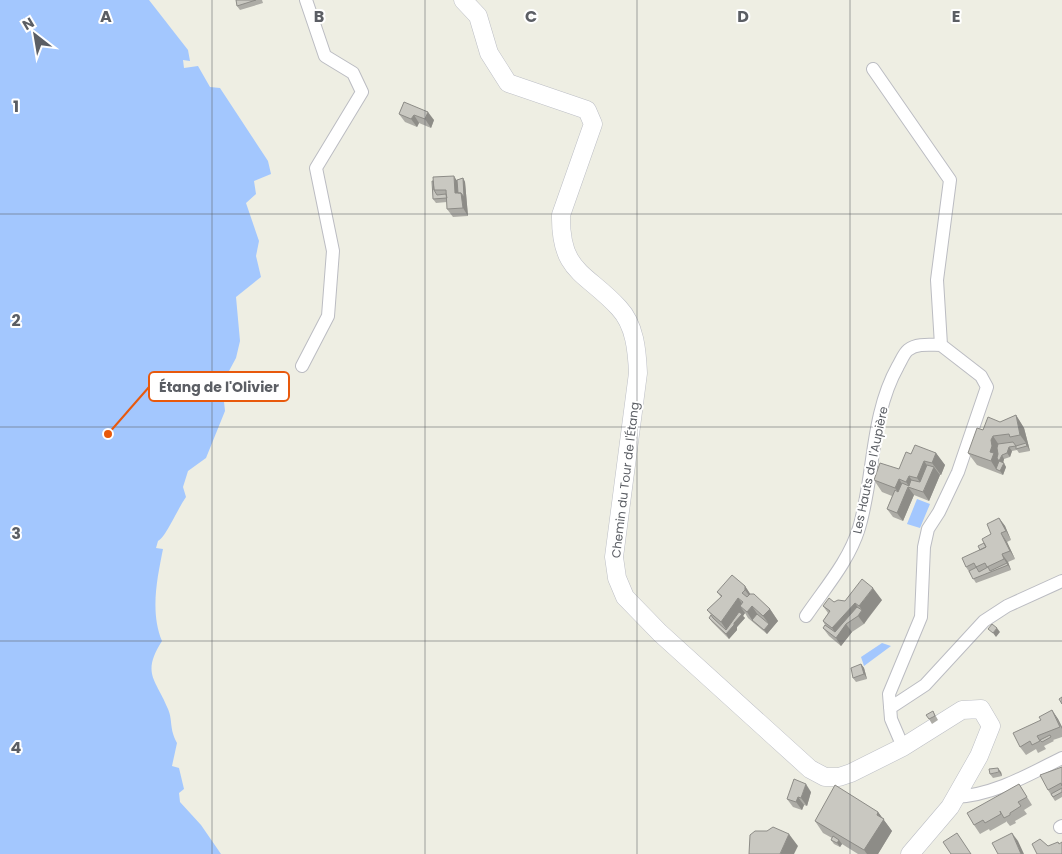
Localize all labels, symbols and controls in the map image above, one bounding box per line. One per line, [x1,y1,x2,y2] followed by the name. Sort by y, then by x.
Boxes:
[100,5,112,28] text: A
[314,5,324,28] text: B
[525,5,537,28] text: C
[737,5,749,28] text: D
[952,5,960,28] text: E
[10,10,60,60] north arrow
[19,13,38,35] text: N
[13,95,19,118] text: 1
[11,309,21,332] text: 2
[149,372,289,401] callout: Étang de l'Olivier
[159,377,279,397] text: Étang de l'Olivier
[607,401,643,559] street label: Chemin du Tour de l'Étang
[848,405,892,535] street label: Les Hauts de l'Aupière
[11,522,21,545] text: 3
[11,736,22,759] text: 4

